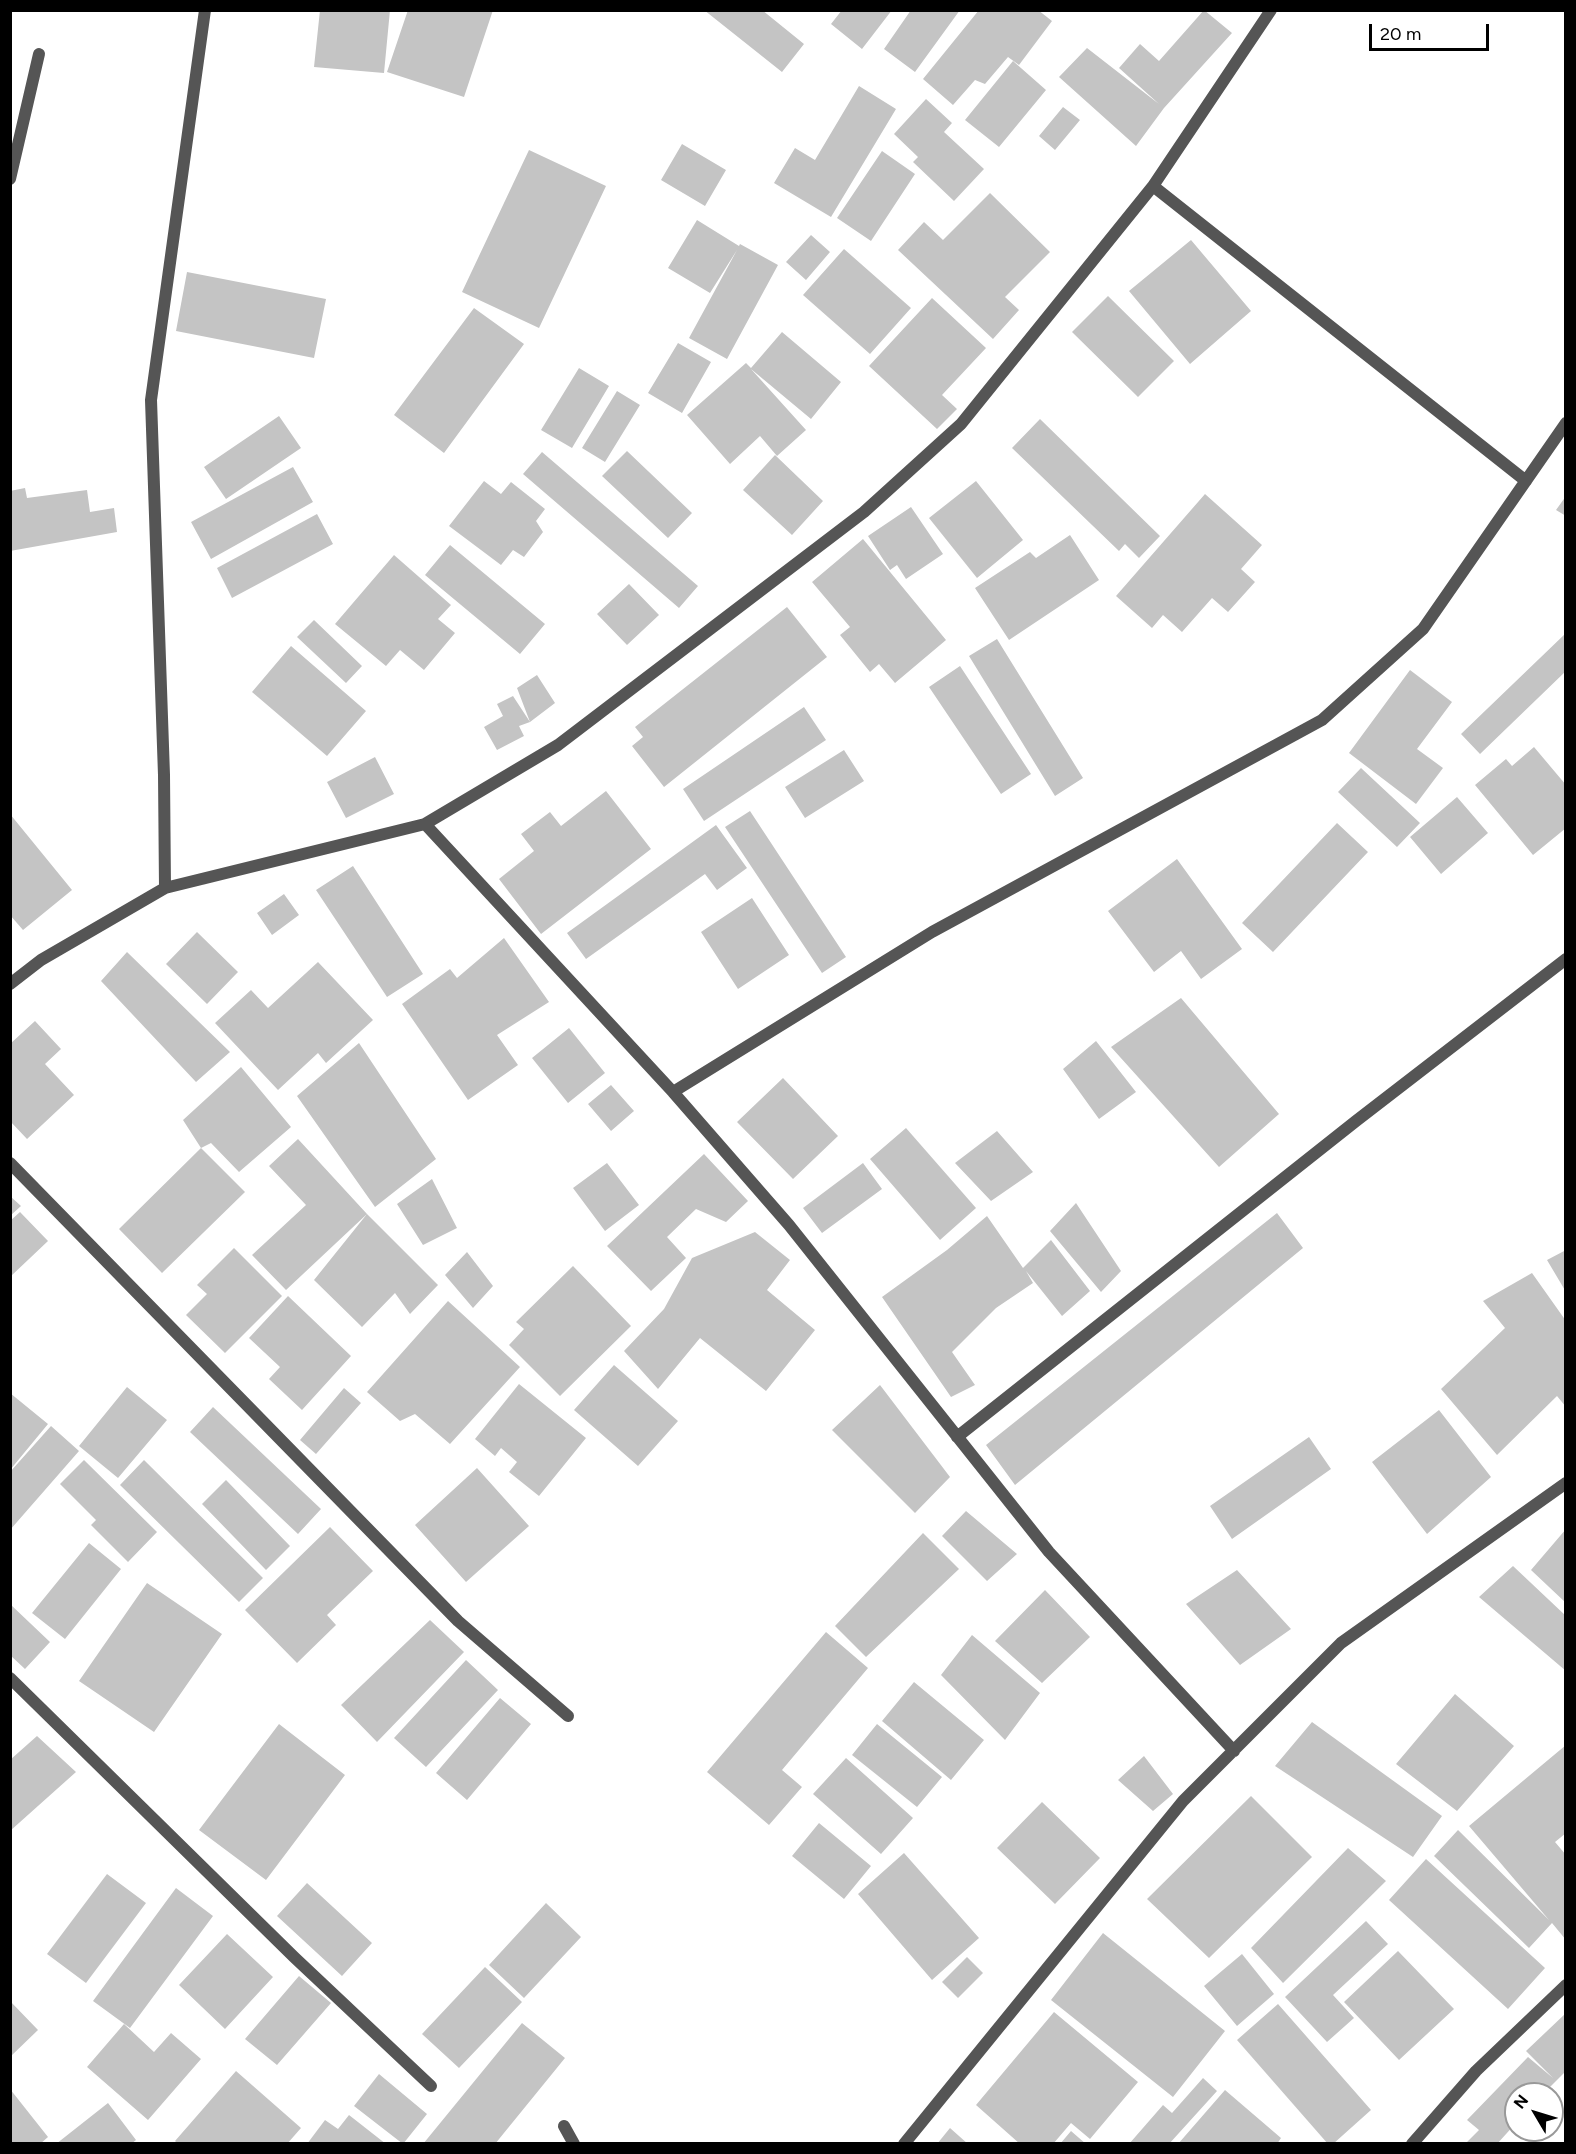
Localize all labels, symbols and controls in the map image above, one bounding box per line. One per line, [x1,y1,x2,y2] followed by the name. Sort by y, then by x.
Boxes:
[1372,12,1492,50] scale bar
[1380,23,1421,45] text: 20 m
[1504,2082,1564,2142] north arrow
[1510,2091,1532,2113] text: N

